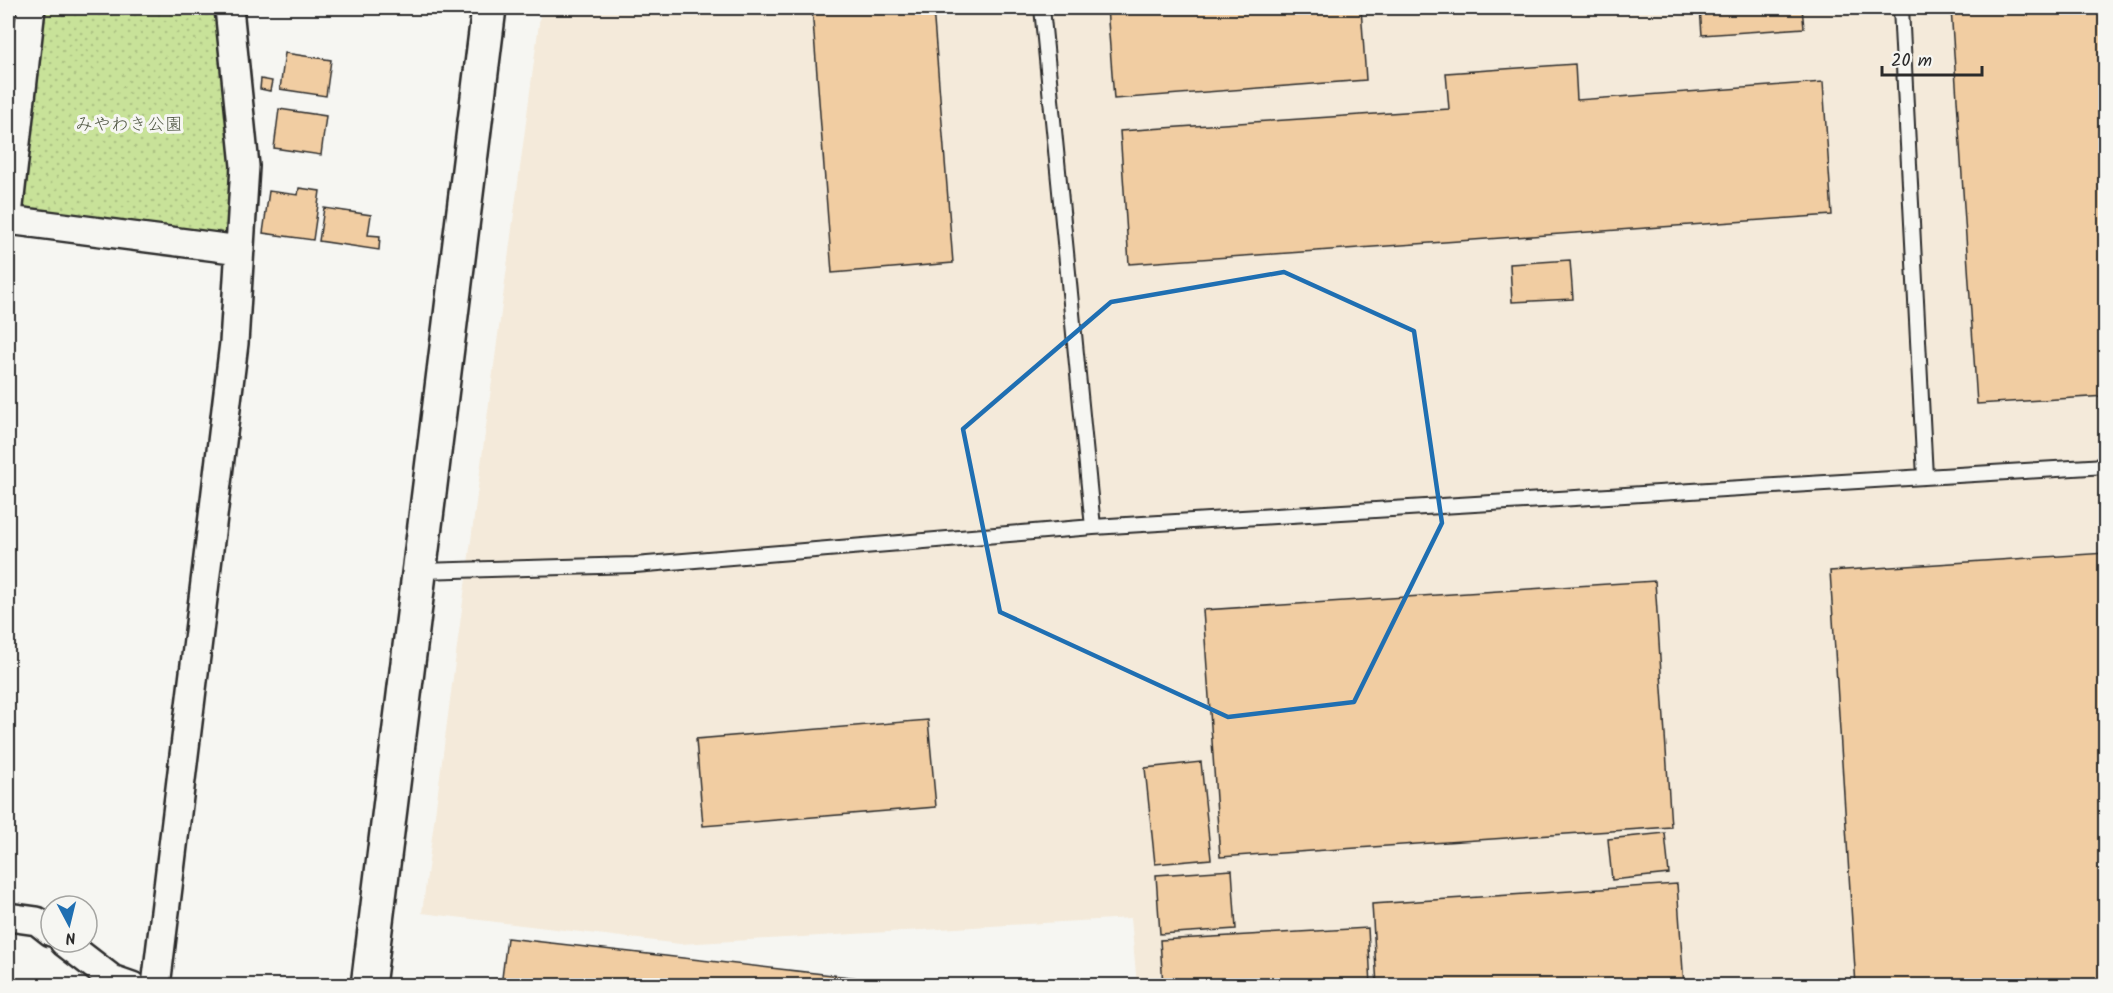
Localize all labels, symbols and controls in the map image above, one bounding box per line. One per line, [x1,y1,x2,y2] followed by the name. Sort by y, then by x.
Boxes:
[1882,39,1982,77] scale bar
[1891,47,1932,76] text: 20 m
[75,111,183,140] park label: みやわき公園
[39,894,99,954] north arrow
[64,924,77,950] text: N

